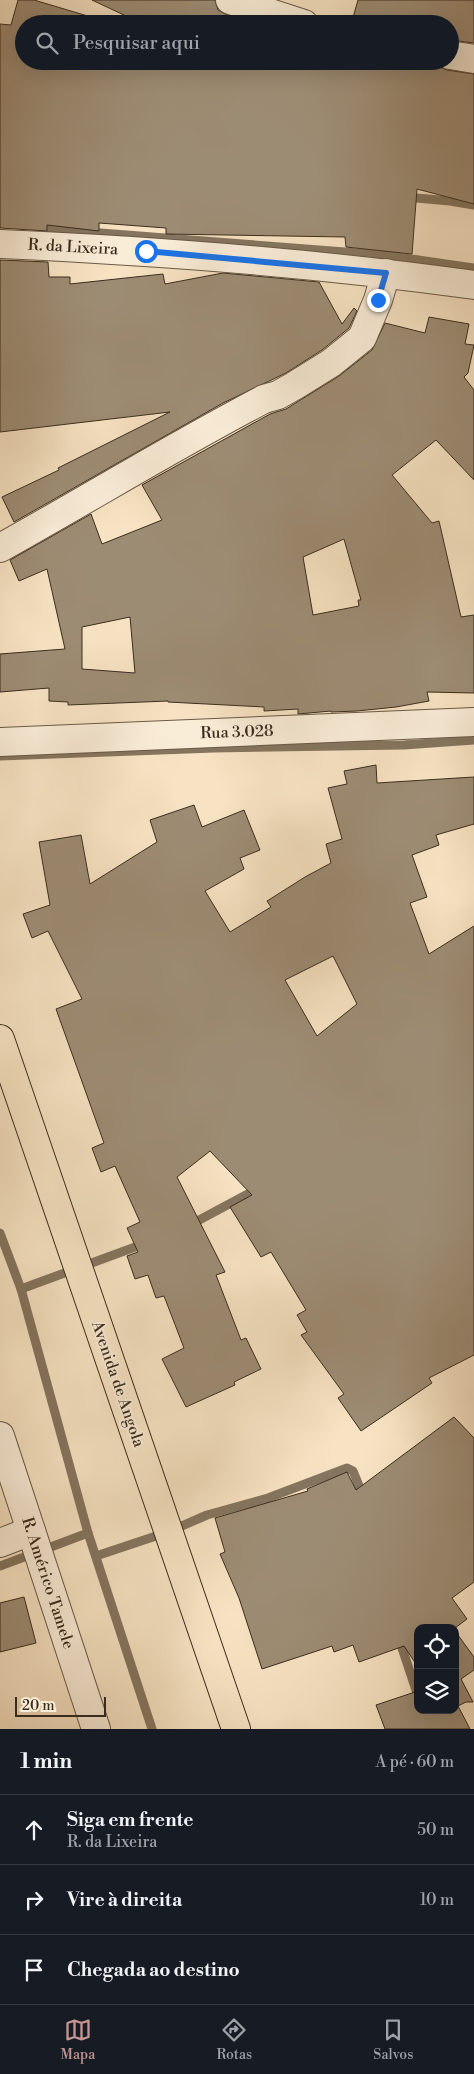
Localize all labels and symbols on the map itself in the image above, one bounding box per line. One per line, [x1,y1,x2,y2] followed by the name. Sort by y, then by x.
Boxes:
[27,235,120,259] street label: R. da Lixeira
[135,240,158,263] route start
[367,289,390,312] route end
[200,721,274,743] street label: Rua 3.028
[87,1317,149,1451] street label: Avenida de Angola
[17,1515,79,1651] street label: R. Américo Tamele
[15,1694,106,1717] scale bar

